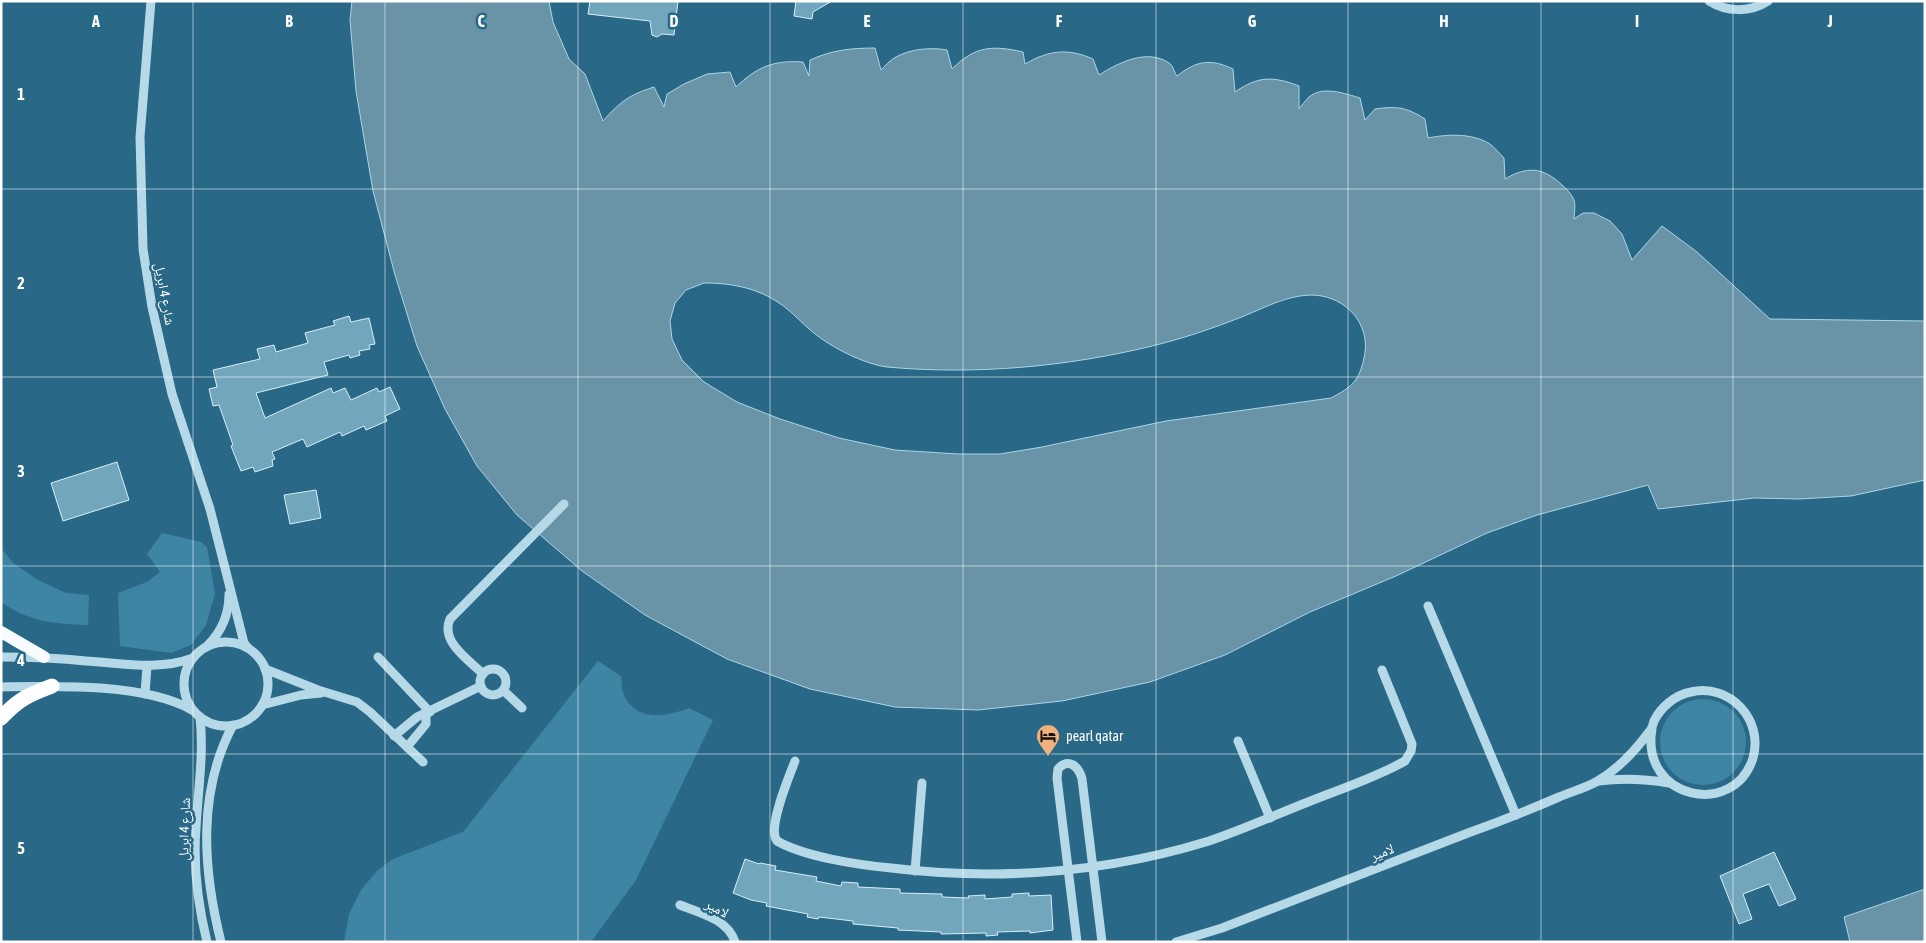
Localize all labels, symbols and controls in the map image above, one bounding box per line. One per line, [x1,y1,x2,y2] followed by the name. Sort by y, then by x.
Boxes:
[91,12,100,30] text: A
[285,12,293,30] text: B
[477,12,485,30] text: C
[670,12,679,30] text: D
[864,12,871,30] text: E
[1056,12,1063,30] text: F
[1248,12,1257,30] text: G
[1439,12,1449,30] text: H
[1635,12,1639,30] text: I
[1826,12,1833,30] text: J
[17,85,25,103] text: 1
[150,262,178,327] street label: شارع 4 ابريل
[17,274,25,292] text: 2
[17,462,25,480] text: 3
[16,651,25,669] text: 4
[1035,723,1061,757] hotel icon: pearl qatar
[1066,728,1124,744] place label: pearl qatar
[175,797,195,861] street label: شارع 4 ابريل
[17,839,25,857] text: 5
[1367,840,1397,865] street label: لامير
[701,895,732,922] street label: لامير

